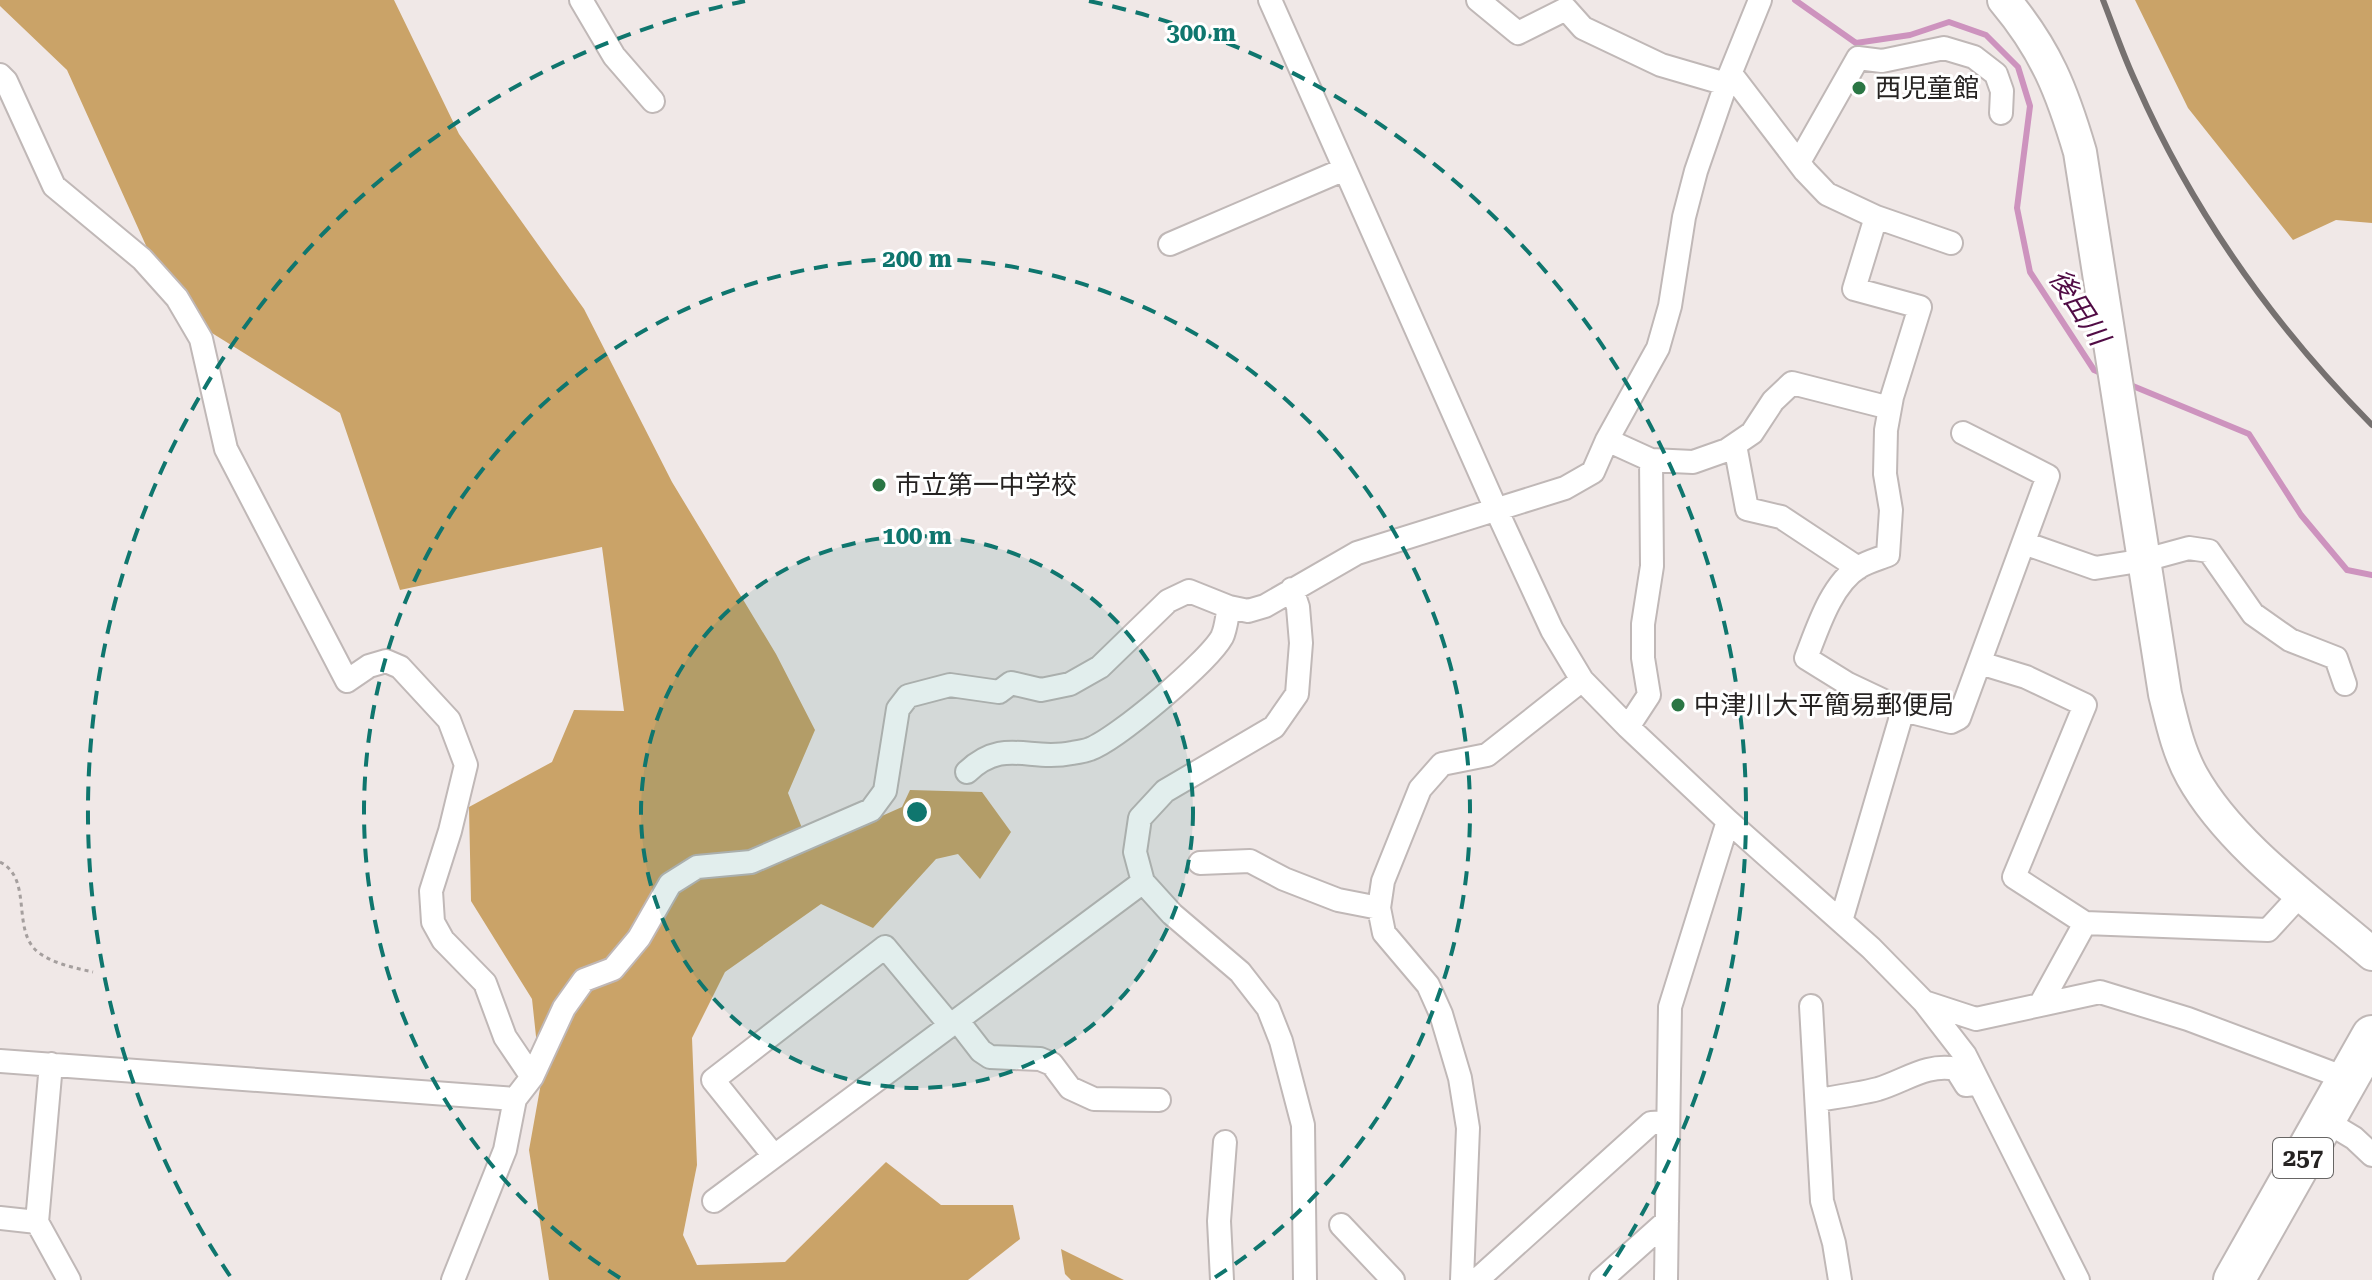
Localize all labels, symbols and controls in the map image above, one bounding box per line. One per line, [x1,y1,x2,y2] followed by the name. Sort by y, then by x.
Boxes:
[1166,19,1236,47] text: 300 m
[1875,73,1979,103] place label: 西児童館
[1850,79,1868,97] marker: 西児童館
[882,245,952,273] text: 200 m
[2042,263,2117,354] water label: 後田川
[895,470,1077,500] place label: 市立第一中学校
[870,476,888,494] marker: 市立第一中学校
[882,522,952,550] text: 100 m
[1694,690,1954,720] place label: 中津川大平簡易郵便局
[1669,696,1687,714] marker: 中津川大平簡易郵便局
[903,798,931,826] centre of rings
[2273,1138,2333,1178] road number: 257

